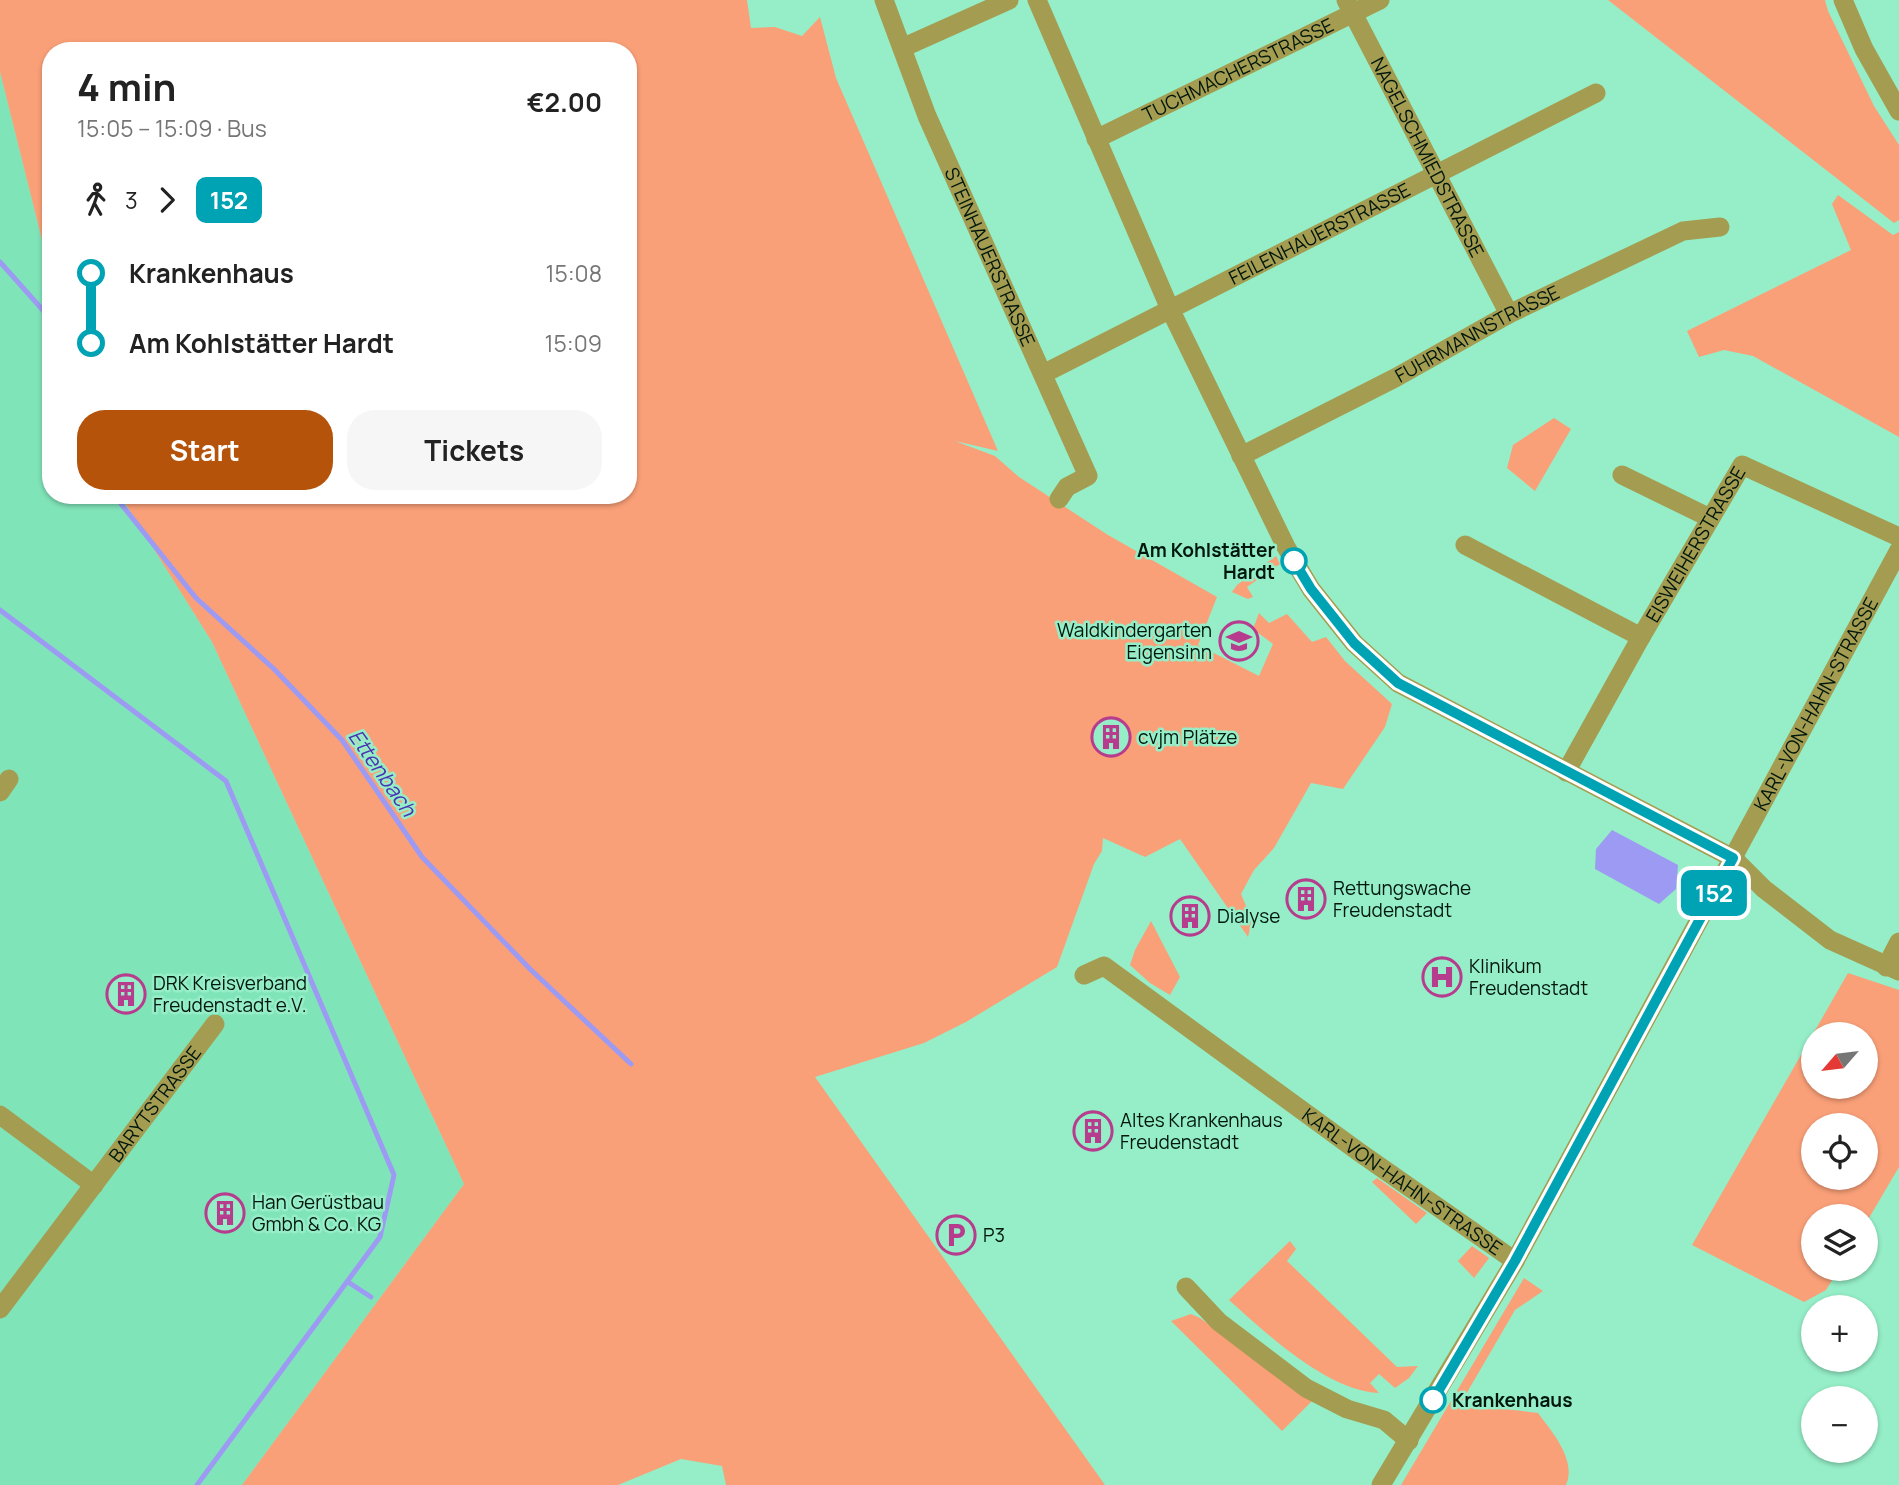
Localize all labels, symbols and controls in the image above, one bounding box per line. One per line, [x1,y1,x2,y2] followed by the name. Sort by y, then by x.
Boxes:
[1138,12,1338,127] street label: TUCHMACHERSTRASSE
[1365,52,1490,262] street label: NAGELSCHMIEDSTRASSE
[77,60,176,112] text: 4 min
[527,84,602,120] text: €2.00
[77,112,267,144] text: 15:05 – 15:09 · Bus
[939,163,1041,350] street label: STEINHAUERSTRASSE
[1224,177,1415,291] street label: FEILENHAUERSTRASSE
[77,181,115,219] icon: walk
[148,181,186,219] icon: forward
[210,183,248,216] text: 152
[125,184,138,216] text: 3
[129,255,294,291] text: Krankenhaus
[545,257,602,289] text: 15:08
[1390,279,1564,388] street label: FUHRMANNSTRASSE
[129,325,394,361] text: Am Kohlstätter Hardt
[545,327,602,359] text: 15:09
[77,410,333,490] button: Start
[347,410,602,490] button: Tickets
[1639,461,1751,627] street label: EISWEIHERSTRASSE
[1137,537,1275,585] place label: Am Kohlstätter Hardt
[1281,548,1307,574] marker: Am Kohlstätter Hardt
[1748,593,1884,815] street label: KARL-VON-HAHN-STRASSE
[1057,617,1212,665] place label: Waldkindergarten Eigensinn
[1218,620,1260,662] school or university icon: Waldkindergarten Eigensinn
[1090,716,1132,758] building icon: cvjm Plätze
[343,723,424,823] water label: Ettenbach
[1138,724,1237,750] place label: cvjm Plätze
[1674,870,1754,916] line badge: 152
[1333,875,1471,923] place label: Rettungswache Freudenstadt
[1695,876,1733,909] text: 152
[1285,878,1327,920] building icon: Rettungswache Freudenstadt
[1169,895,1211,937] building icon: Dialyse
[1217,903,1280,929] place label: Dialyse
[1469,953,1588,1001] place label: Klinikum Freudenstadt
[1421,956,1463,998] hospital icon: Klinikum Freudenstadt
[153,970,307,1018] place label: DRK Kreisverband Freudenstadt e.V.
[105,973,147,1015] building icon: DRK Kreisverband Freudenstadt e.V.
[1801,1022,1878,1099] north arrow
[1801,1022,1878,1463] map controls
[102,1040,207,1167] street label: BARYTSTRASSE
[1297,1102,1507,1261] street label: KARL-VON-HAHN-STRASSE
[1120,1107,1283,1155] place label: Altes Krankenhaus Freudenstadt
[1072,1110,1114,1152] building icon: Altes Krankenhaus Freudenstadt
[1801,1113,1878,1190] button: locate
[252,1189,384,1237] place label: Han Gerüstbau Gmbh & Co. KG
[204,1192,246,1234] building icon: Han Gerüstbau Gmbh & Co. KG
[1801,1204,1878,1281] button: layers
[935,1214,977,1256] parking icon: P3
[983,1222,1005,1248] place label: P3
[1801,1295,1878,1372] button: +
[1801,1386,1878,1463] button: −
[1420,1387,1446,1413] marker: Krankenhaus
[1452,1387,1573,1413] place label: Krankenhaus

